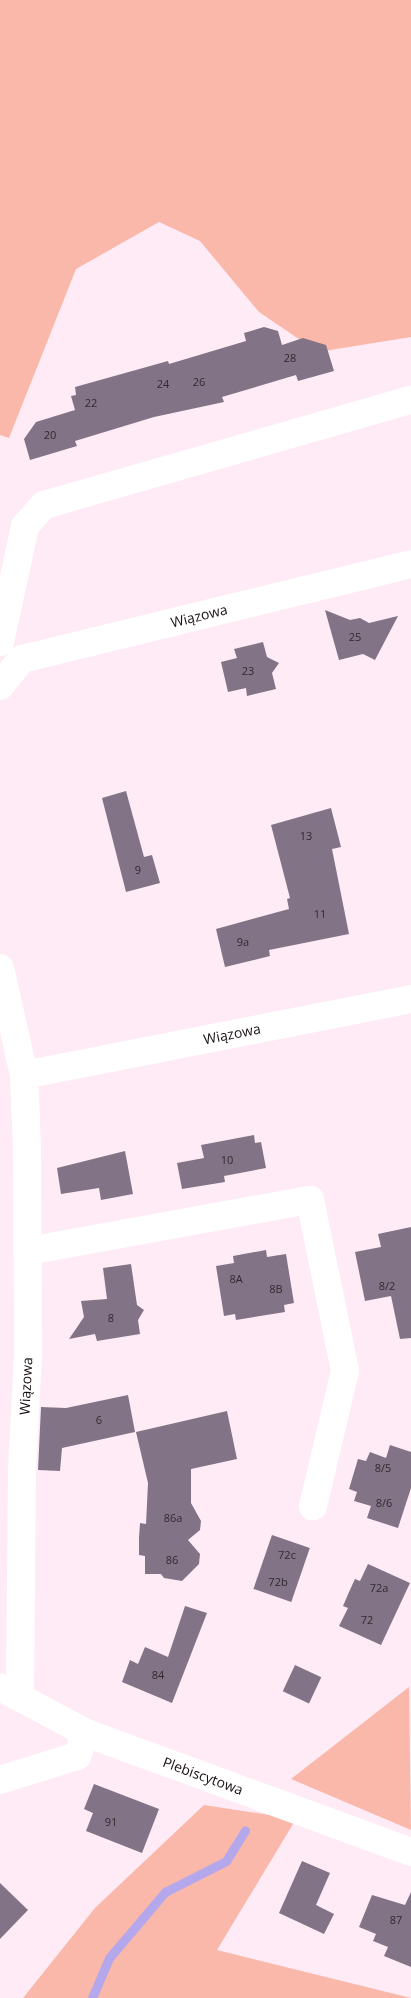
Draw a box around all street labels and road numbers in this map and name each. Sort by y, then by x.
street label: Wiązowa [169,601,229,631]
street label: Wiązowa [202,1020,262,1048]
street label: Wiązowa [16,1357,36,1415]
street label: Plebiscytowa [160,1754,246,1798]

